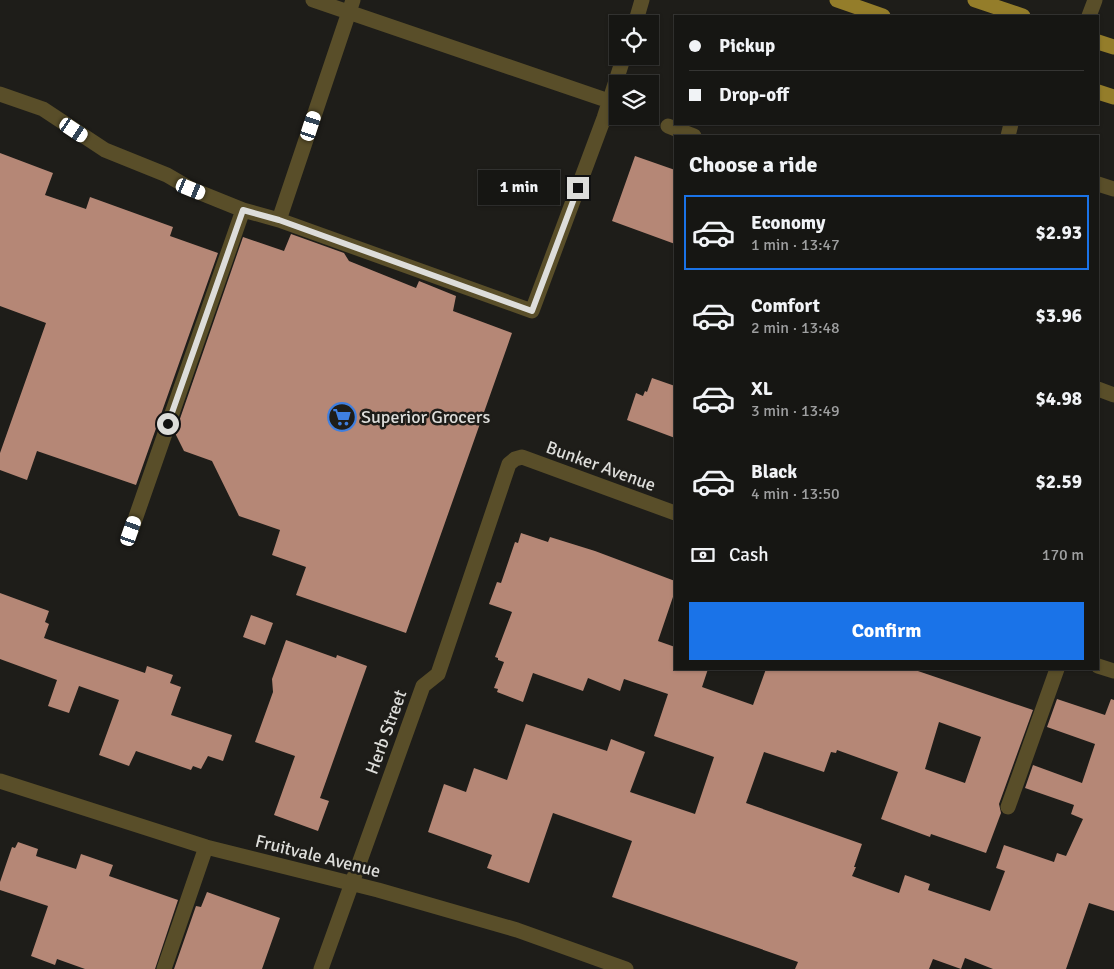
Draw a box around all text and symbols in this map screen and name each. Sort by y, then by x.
map controls [609,15,659,125]
button: locate [609,15,659,65]
text: Pickup [719,34,775,58]
button: layers [609,75,659,125]
text: Drop-off [719,83,789,107]
car [299,109,322,143]
car [57,115,90,145]
text: Choose a ride [689,151,817,178]
callout: 1 min [478,170,560,206]
car [174,176,207,202]
text: 1 min [500,177,538,197]
route end [567,177,589,199]
icon: car [691,210,736,255]
text: Economy [751,211,825,235]
text: $2.93 [1036,221,1082,245]
text: 1 min · 13:47 [751,235,840,255]
icon: car [691,293,736,338]
text: Comfort [751,294,820,318]
text: $3.96 [1036,304,1082,328]
text: 2 min · 13:48 [751,318,840,338]
icon: car [691,376,736,421]
text: XL [751,377,773,401]
text: $4.98 [1036,387,1082,411]
text: 3 min · 13:49 [751,401,840,421]
supermarket icon: Superior Grocers [327,402,357,432]
place label: Superior Grocers [361,406,490,428]
route start [157,413,179,435]
street label: Bunker Avenue [543,436,659,496]
icon: car [691,459,736,504]
text: Black [751,460,797,484]
text: $2.59 [1036,470,1082,494]
text: 4 min · 13:50 [751,484,840,504]
car [119,514,142,548]
icon: cash [689,541,717,569]
text: Cash [729,543,769,567]
text: 170 m [1042,545,1084,565]
button: Confirm [689,602,1084,660]
street label: Herb Street [361,687,411,777]
street label: Fruitvale Avenue [253,830,383,882]

